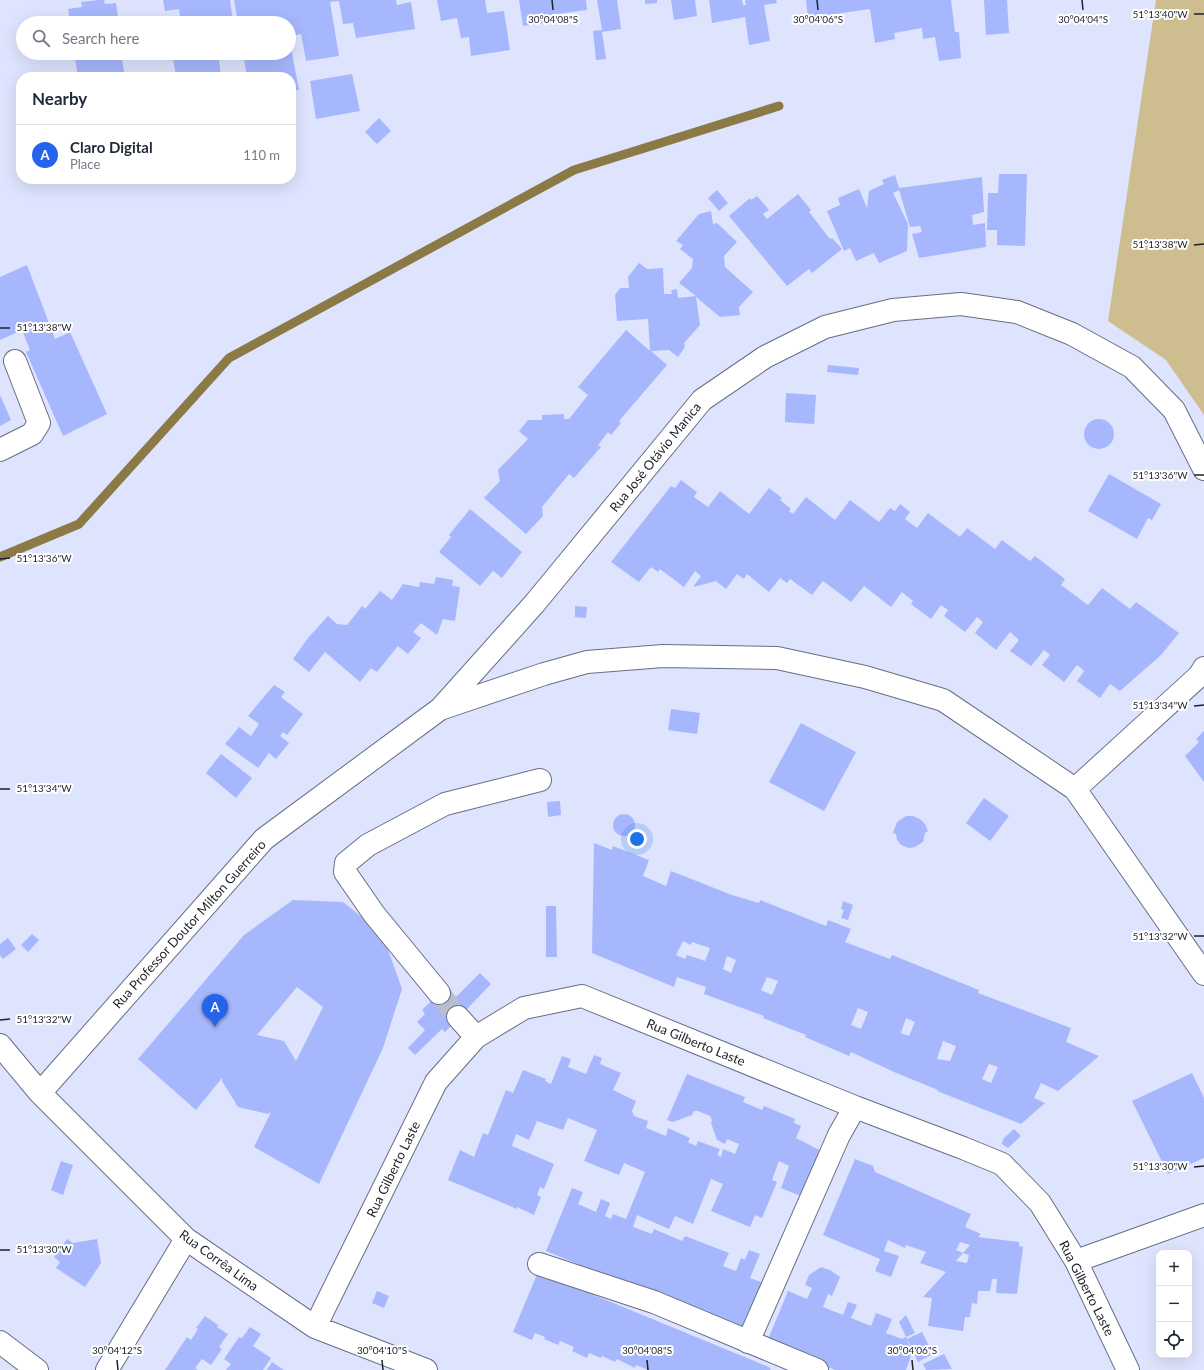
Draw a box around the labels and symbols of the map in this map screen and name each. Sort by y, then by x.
text: 51°13'40"W [1132,8,1188,20]
text: 30°04'08"S [528,13,578,25]
text: 30°04'06"S [793,13,843,25]
text: 30°04'04"S [1058,13,1108,25]
text: 51°13'38"W [1132,238,1188,250]
text: 51°13'38"W [16,321,72,333]
street label: Rua José Otávio Manica [606,399,704,515]
text: 51°13'36"W [1132,469,1188,481]
text: 51°13'36"W [16,552,72,564]
text: 51°13'34"W [1132,699,1188,711]
text: 51°13'34"W [16,782,72,794]
your location [627,829,647,849]
street label: Rua Professor Doutor Milton Guerreiro [109,836,269,1012]
text: 51°13'32"W [1132,930,1188,942]
pin: A [202,994,228,1027]
text: 51°13'32"W [16,1013,72,1025]
street label: Rua Gilberto Laste [644,1015,748,1069]
street label: Rua Gilberto Laste [363,1118,423,1220]
text: 51°13'30"W [1132,1160,1188,1172]
street label: Rua Corrêa Lima [176,1226,262,1294]
street label: Rua Gilberto Laste [1056,1238,1118,1339]
text: 51°13'30"W [16,1243,72,1255]
text: 30°04'12"S [92,1344,142,1356]
text: 30°04'10"S [357,1344,407,1356]
text: 30°04'08"S [622,1344,672,1356]
text: 30°04'06"S [887,1344,937,1356]

